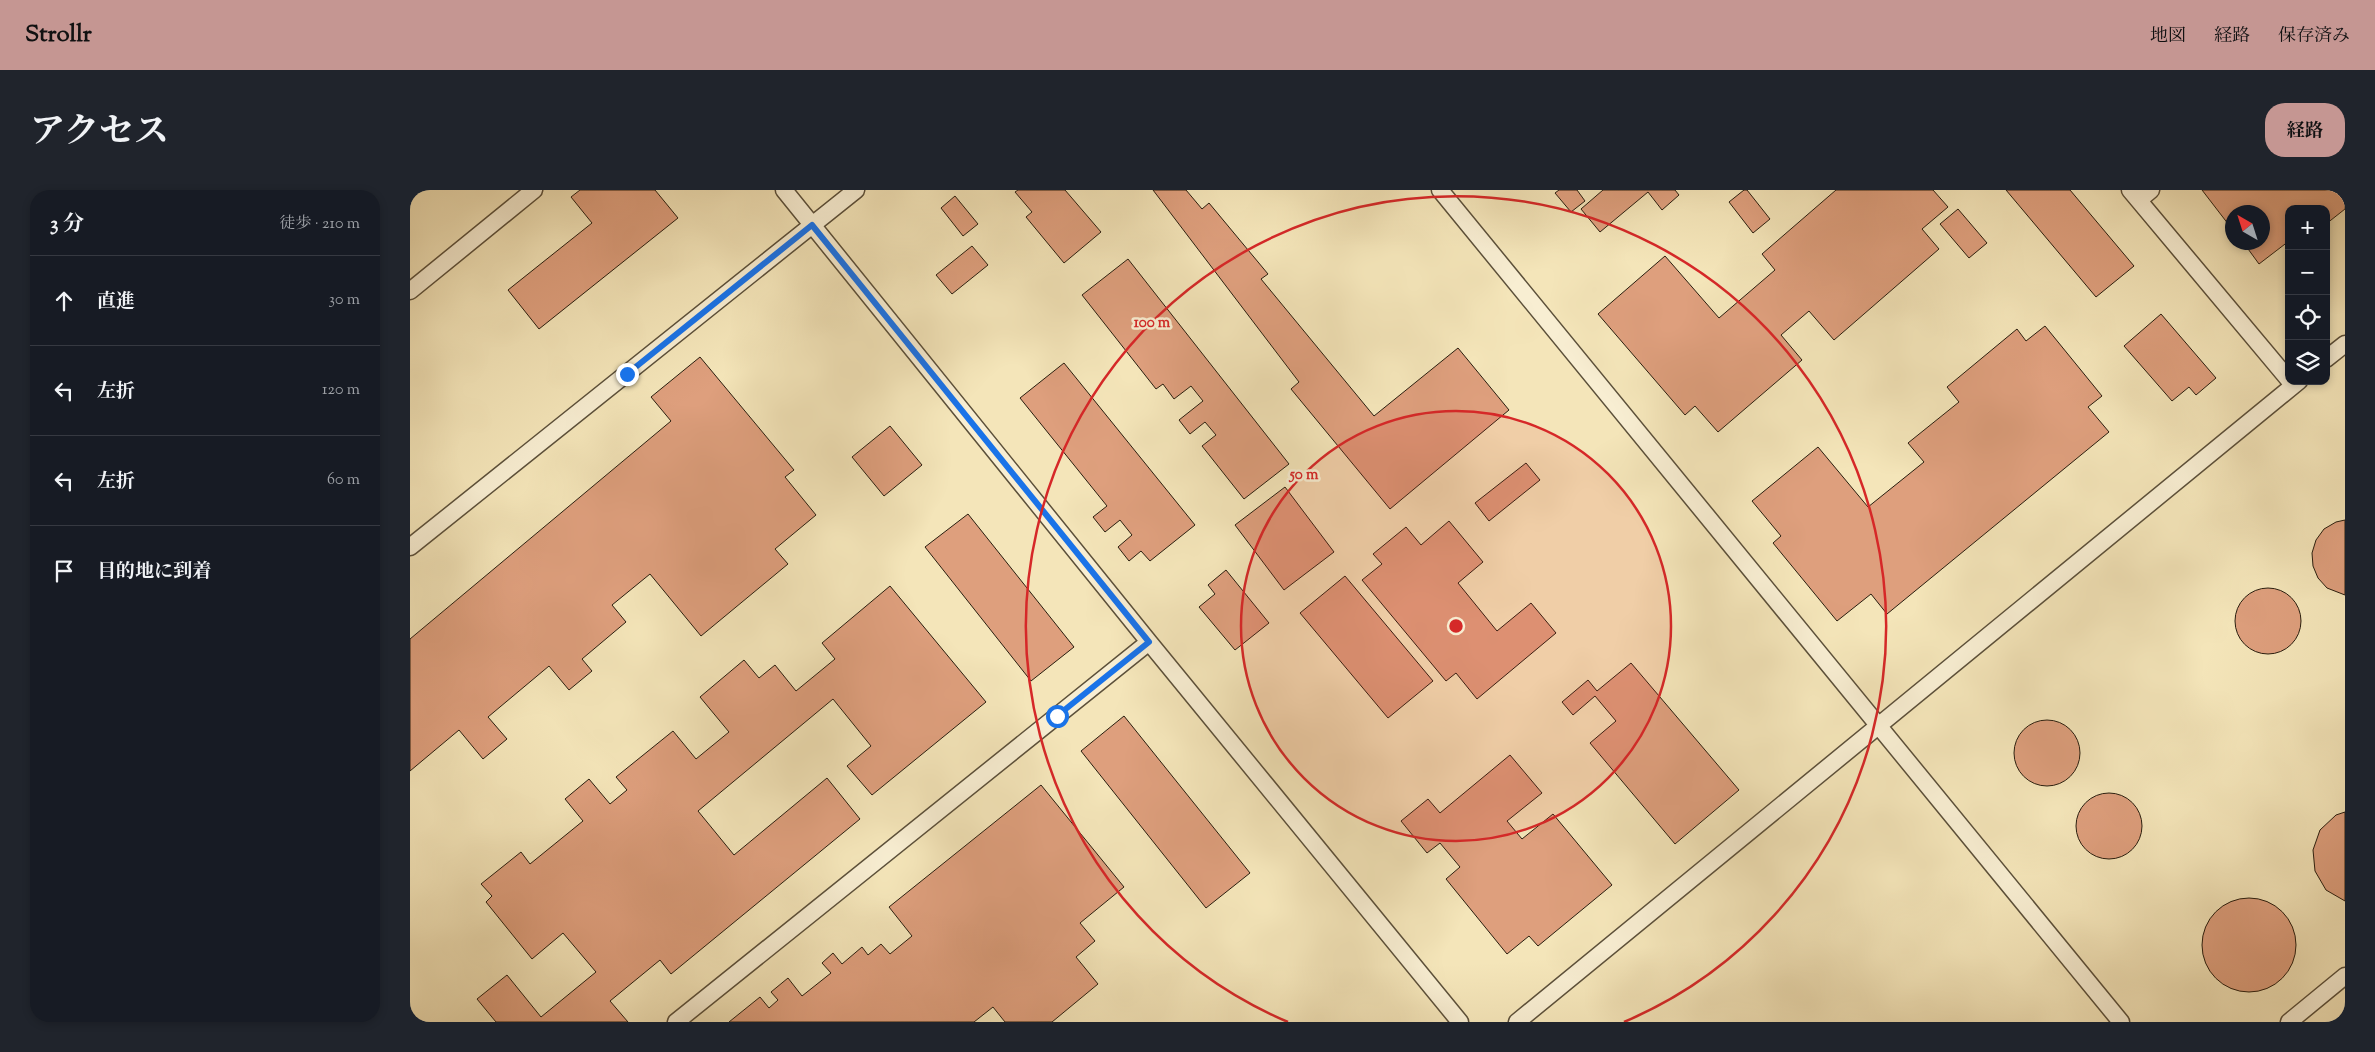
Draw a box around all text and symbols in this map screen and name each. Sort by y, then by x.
text: Strollr [25,18,92,52]
text: 地図 [2150,24,2186,50]
text: 経路 [2214,24,2250,50]
text: 保存済み [2278,24,2350,50]
button: 経路 [2265,103,2345,157]
text: アクセス [30,108,169,159]
north arrow [2225,205,2270,250]
map controls [2285,205,2330,385]
button: + [2285,205,2330,250]
text: 3 分 [50,210,84,240]
text: 徒歩 · 210 m [279,213,360,236]
button: − [2285,250,2330,295]
icon: ahead [50,287,78,315]
text: 直進 [97,289,135,316]
text: 30 m [329,289,360,312]
button: locate [2285,295,2330,340]
text: 100 m [1134,313,1171,334]
button: layers [2285,340,2330,385]
route end [616,363,639,386]
icon: left [50,377,78,405]
text: 左折 [97,379,135,406]
text: 120 m [322,379,360,402]
text: 50 m [1289,465,1319,486]
icon: left [50,467,78,495]
text: 左折 [97,469,135,496]
text: 60 m [327,469,360,492]
icon: arrive [50,557,78,585]
text: 目的地に到着 [97,559,211,586]
centre of rings [1447,617,1465,635]
route start [1046,705,1069,728]

